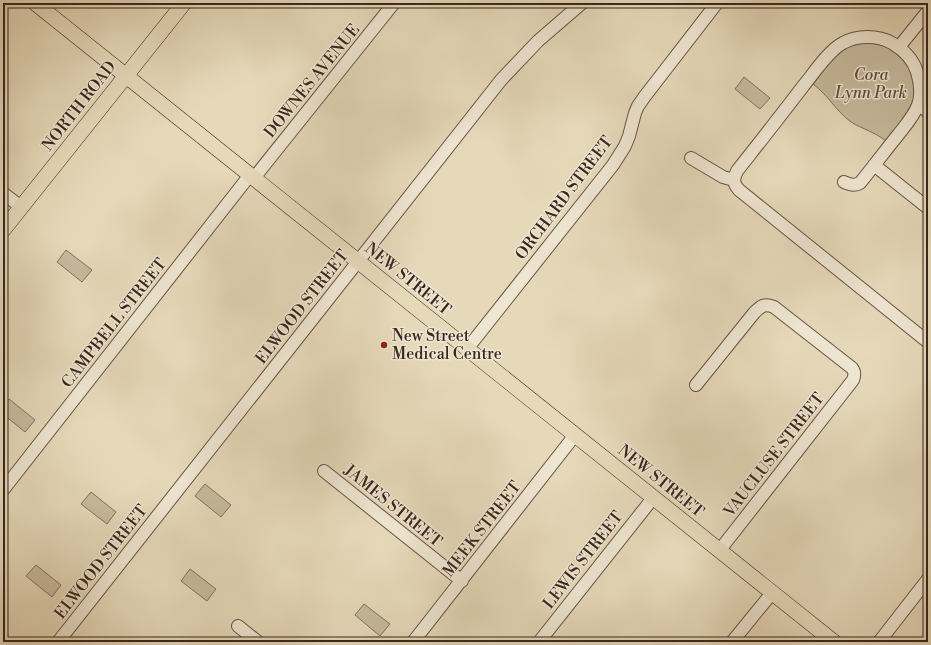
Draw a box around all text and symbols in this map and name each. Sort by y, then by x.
street label: DOWNES AVENUE [260,20,364,142]
street label: NORTH ROAD [38,57,120,155]
park label: Cora Lynn Park [834,65,907,103]
street label: ORCHARD STREET [511,132,617,264]
street label: NEW STREET [361,238,455,320]
street label: ELWOOD STREET [251,246,353,368]
street label: CAMPBELL STREET [57,254,171,392]
place label: New Street Medical Centre [392,326,502,364]
marker: New Street Medical Centre [379,340,389,350]
street label: VAUCLUSE STREET [719,389,829,522]
street label: NEW STREET [614,440,708,522]
street label: JAMES STREET [339,460,446,552]
street label: MEEK STREET [438,477,526,581]
street label: ELWOOD STREET [50,501,152,623]
street label: LEWIS STREET [539,507,627,613]

